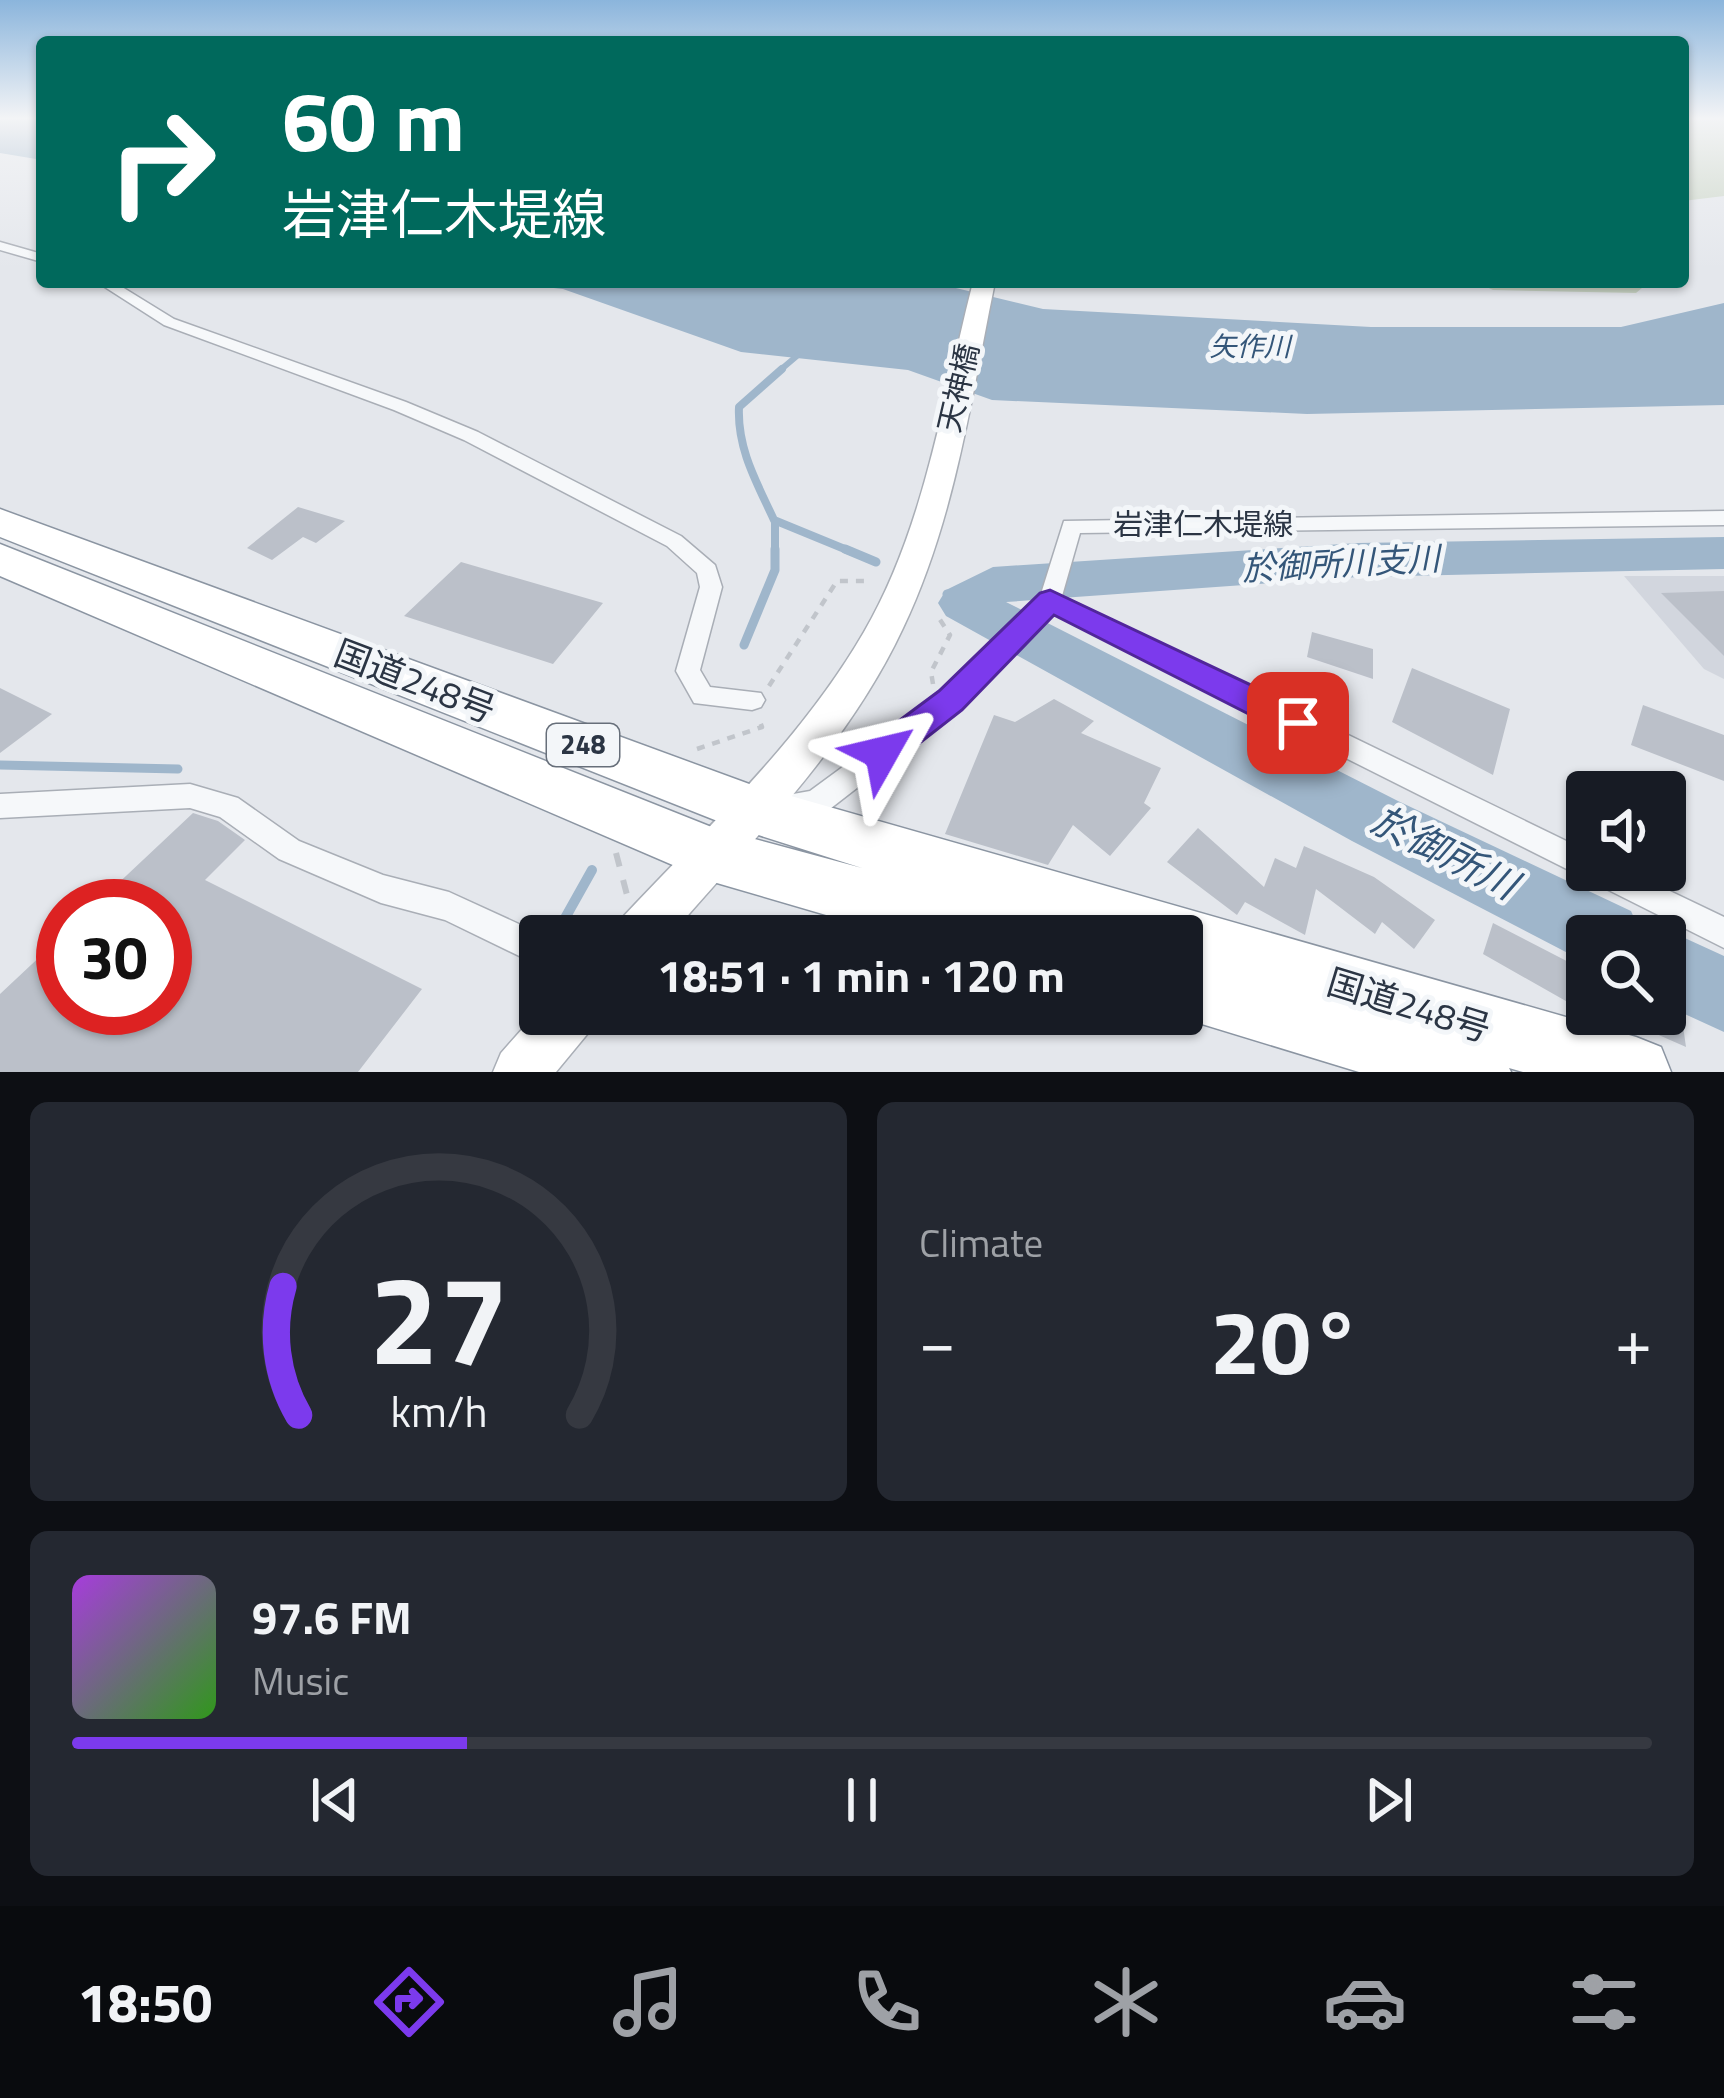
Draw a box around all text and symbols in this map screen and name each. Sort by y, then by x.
text: 60 m [282,56,465,184]
icon: right [84,84,240,240]
text: 岩津仁木堤線 [282,173,606,255]
water label: 矢作川 [1210,325,1293,366]
street label: 天神橋 [925,339,991,437]
street label: 岩津仁木堤線 [1113,501,1293,547]
water label: 於御所川支川 [1241,533,1444,593]
street label: 国道248号 [327,625,504,736]
pin [1247,672,1349,774]
position arrow [819,690,945,816]
icon: arrive [1265,690,1331,756]
road number: 248 [547,724,619,766]
map controls [1566,771,1686,1035]
button: sound [1566,771,1686,891]
water label: 於御所川 [1362,790,1532,915]
speed limit sign: 30 [36,879,192,1035]
button: search [1566,915,1686,1035]
text: 18:51 · 1 min · 120 m [657,941,1065,1009]
street label: 国道248号 [1321,954,1498,1055]
text: Climate [919,1213,1043,1272]
text: 27 [369,1223,508,1412]
text: 20° [1210,1272,1361,1409]
text: − [919,1290,956,1391]
text: + [1615,1290,1652,1391]
text: km/h [390,1377,487,1443]
text: 97.6 FM [252,1583,412,1651]
text: Music [252,1651,349,1710]
icon: previous [302,1767,368,1833]
icon: pause [829,1767,895,1833]
icon: next [1356,1767,1422,1833]
icon: directions [367,1960,451,2044]
icon: music [606,1960,690,2044]
icon: phone [845,1960,929,2044]
icon: climate [1084,1960,1168,2044]
icon: car [1323,1960,1407,2044]
icon: filters [1562,1960,1646,2044]
text: 18:50 [78,1961,212,2043]

